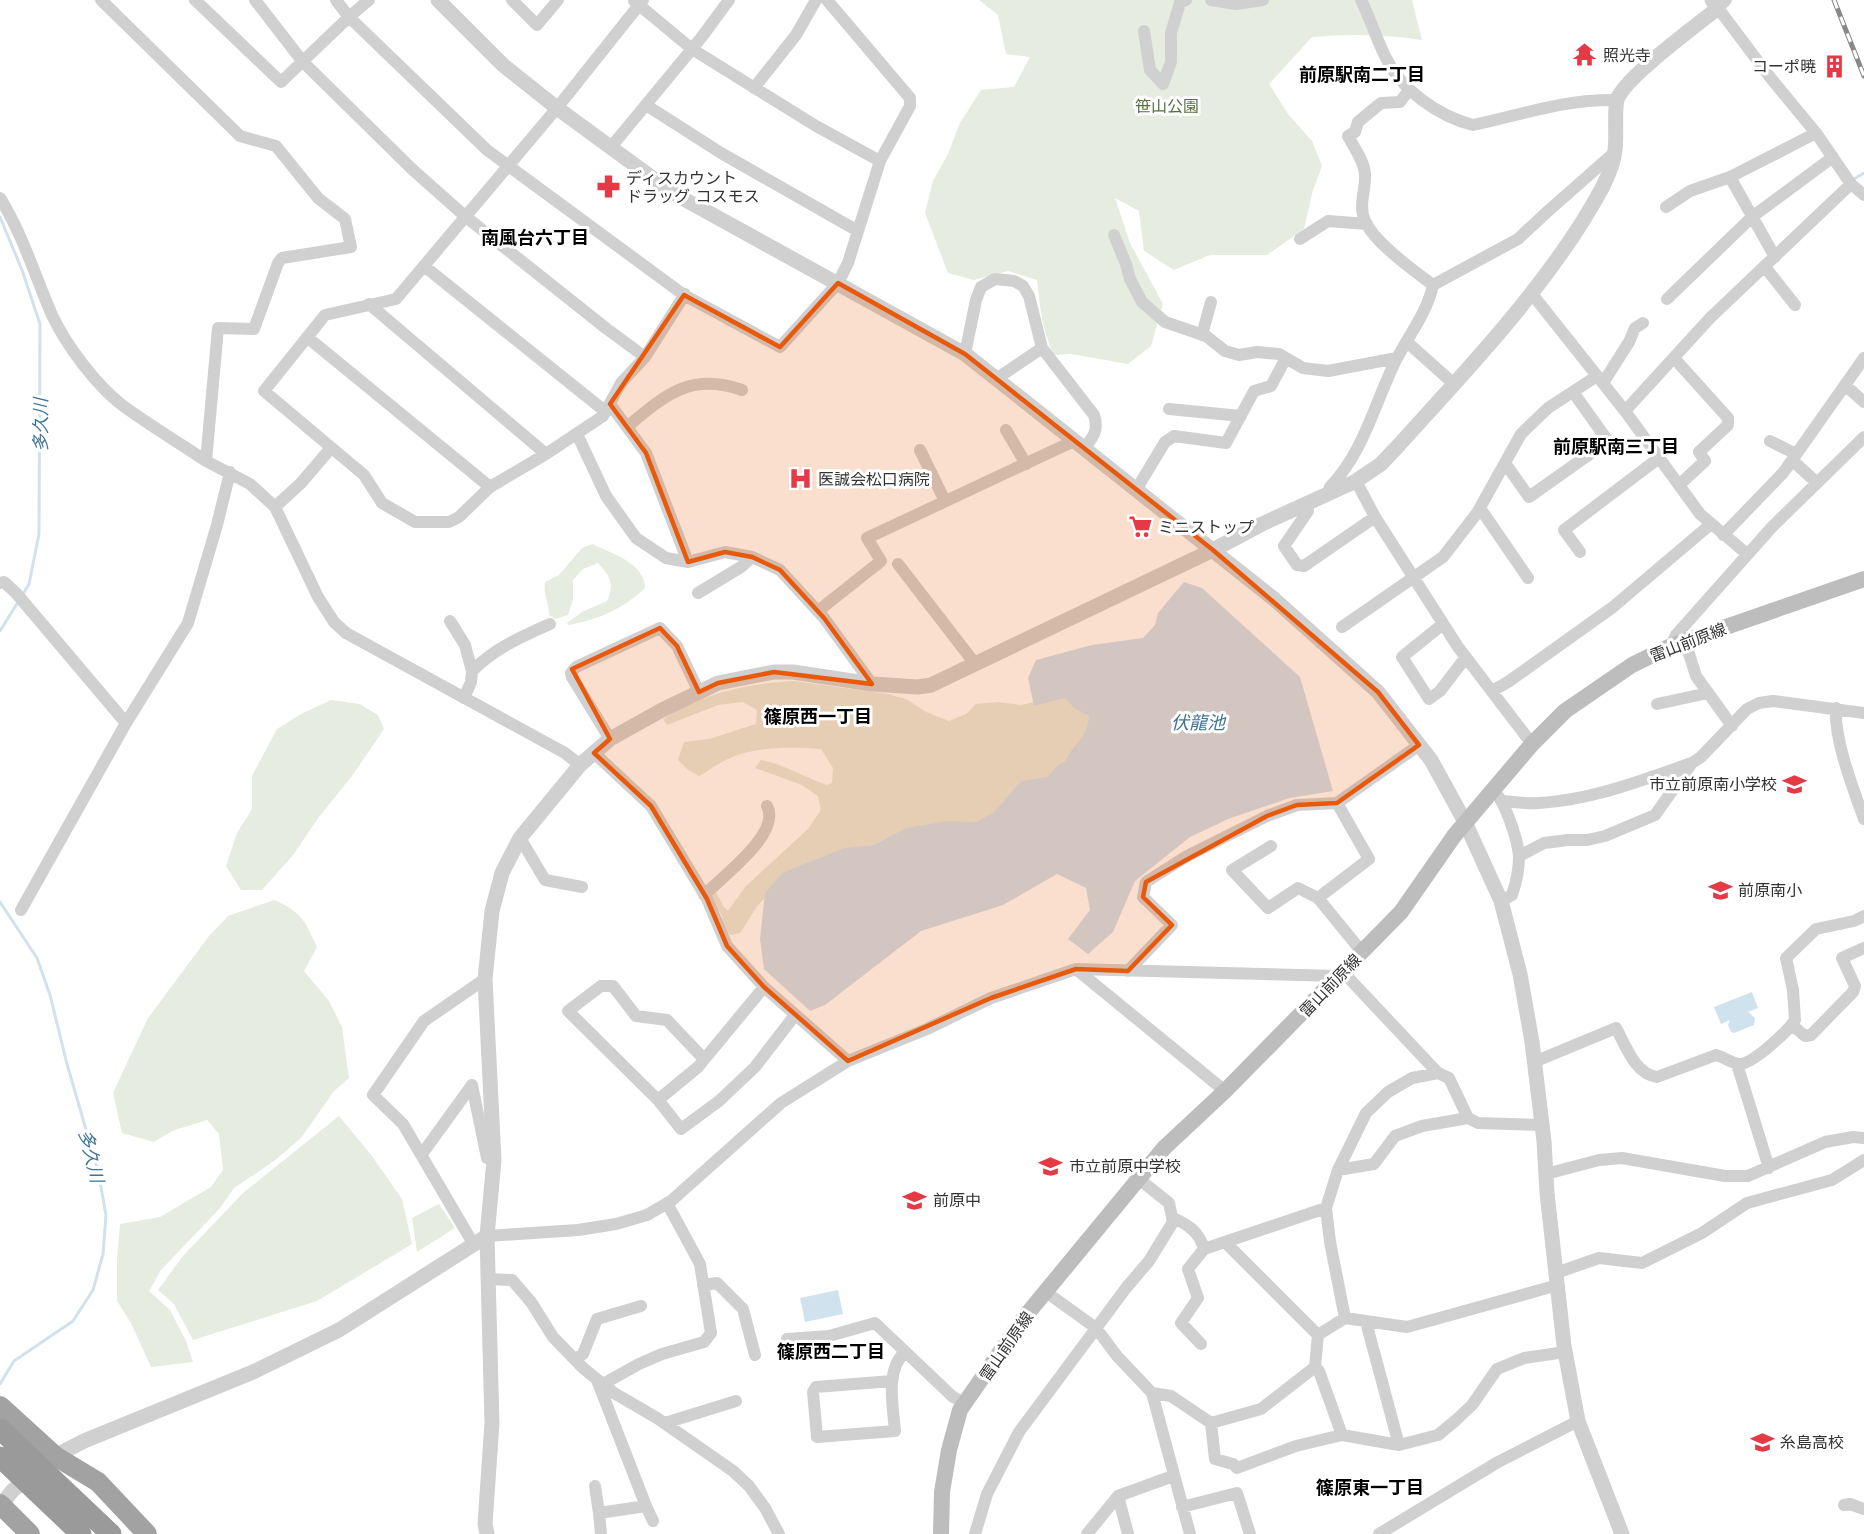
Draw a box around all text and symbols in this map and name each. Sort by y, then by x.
temple icon: 照光寺 [1572,42,1598,68]
place label: 照光寺 [1603,46,1651,65]
building icon: コーポ暁 [1821,53,1847,79]
place label: コーポ暁 [1752,57,1816,76]
district label: 前原駅南二丁目 [1299,64,1425,85]
park label: 笹山公園 [1135,97,1199,116]
place label: ディスカウント ドラッグ コスモス [626,169,759,206]
pharmacy icon: ディスカウント ドラッグ コスモス [595,174,621,200]
district label: 南風台六丁目 [481,227,589,248]
water label: 多久川 [30,396,51,452]
district label: 前原駅南三丁目 [1553,436,1679,457]
hospital icon: 医誠会松口病院 [787,466,813,492]
place label: 医誠会松口病院 [818,470,930,489]
supermarket icon: ミニストップ [1127,514,1153,540]
place label: ミニストップ [1158,518,1254,537]
street label: 雷山前原線 [1647,619,1729,666]
district label: 篠原西一丁目 [764,706,872,727]
water label: 伏龍池 [1171,712,1227,733]
school or university icon: 市立前原南小学校 [1782,771,1808,797]
place label: 市立前原南小学校 [1649,775,1777,794]
school or university icon: 前原南小 [1707,877,1733,903]
place label: 前原南小 [1738,881,1802,900]
street label: 雷山前原線 [1296,950,1365,1021]
water label: 多久川 [75,1127,109,1187]
school or university icon: 市立前原中学校 [1038,1153,1064,1179]
place label: 市立前原中学校 [1069,1157,1181,1176]
school or university icon: 前原中 [902,1187,928,1213]
place label: 前原中 [933,1191,981,1210]
street label: 雷山前原線 [976,1308,1037,1385]
district label: 篠原西二丁目 [777,1341,885,1362]
school or university icon: 糸島高校 [1749,1429,1775,1455]
place label: 糸島高校 [1780,1433,1844,1452]
district label: 篠原東一丁目 [1316,1477,1424,1498]

